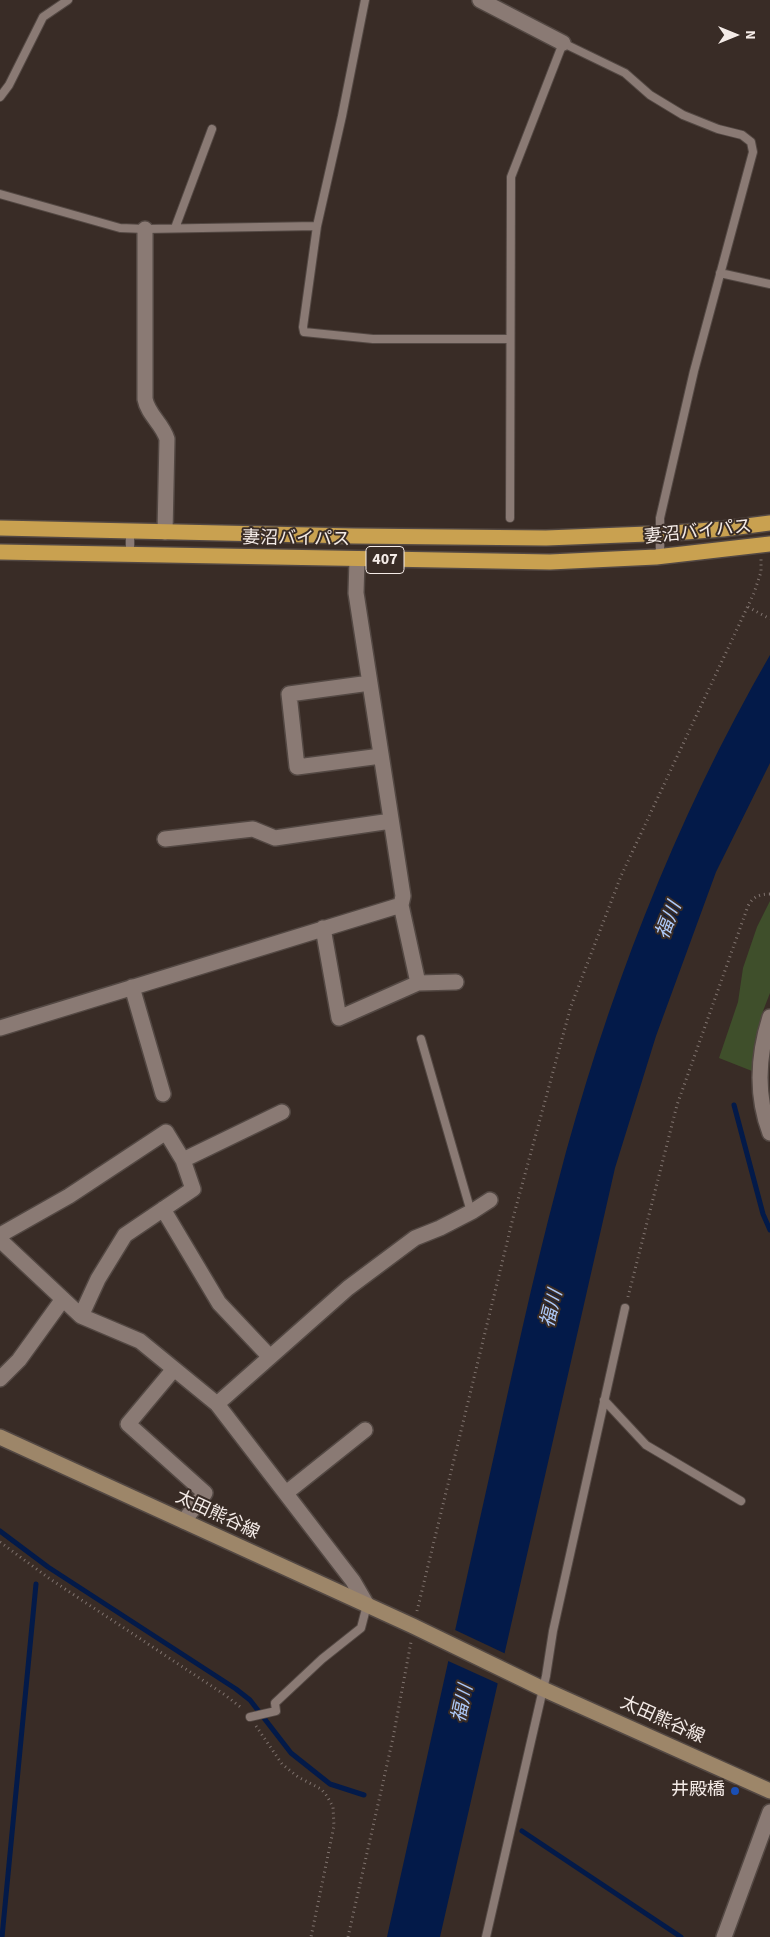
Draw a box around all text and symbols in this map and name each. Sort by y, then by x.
north arrow [710,10,760,60]
text: N [740,30,760,40]
street label: 妻沼バイパス [643,517,753,549]
street label: 妻沼バイパス [242,528,350,552]
road number: 407 [366,546,404,574]
water label: 福川 [653,899,687,943]
water label: 福川 [537,1288,569,1330]
street label: 太田熊谷線 [172,1487,262,1545]
water label: 福川 [449,1683,479,1725]
street label: 太田熊谷線 [616,1693,708,1749]
place label: 井殿橋 [671,1780,725,1802]
marker: 井殿橋 [729,1785,741,1797]

